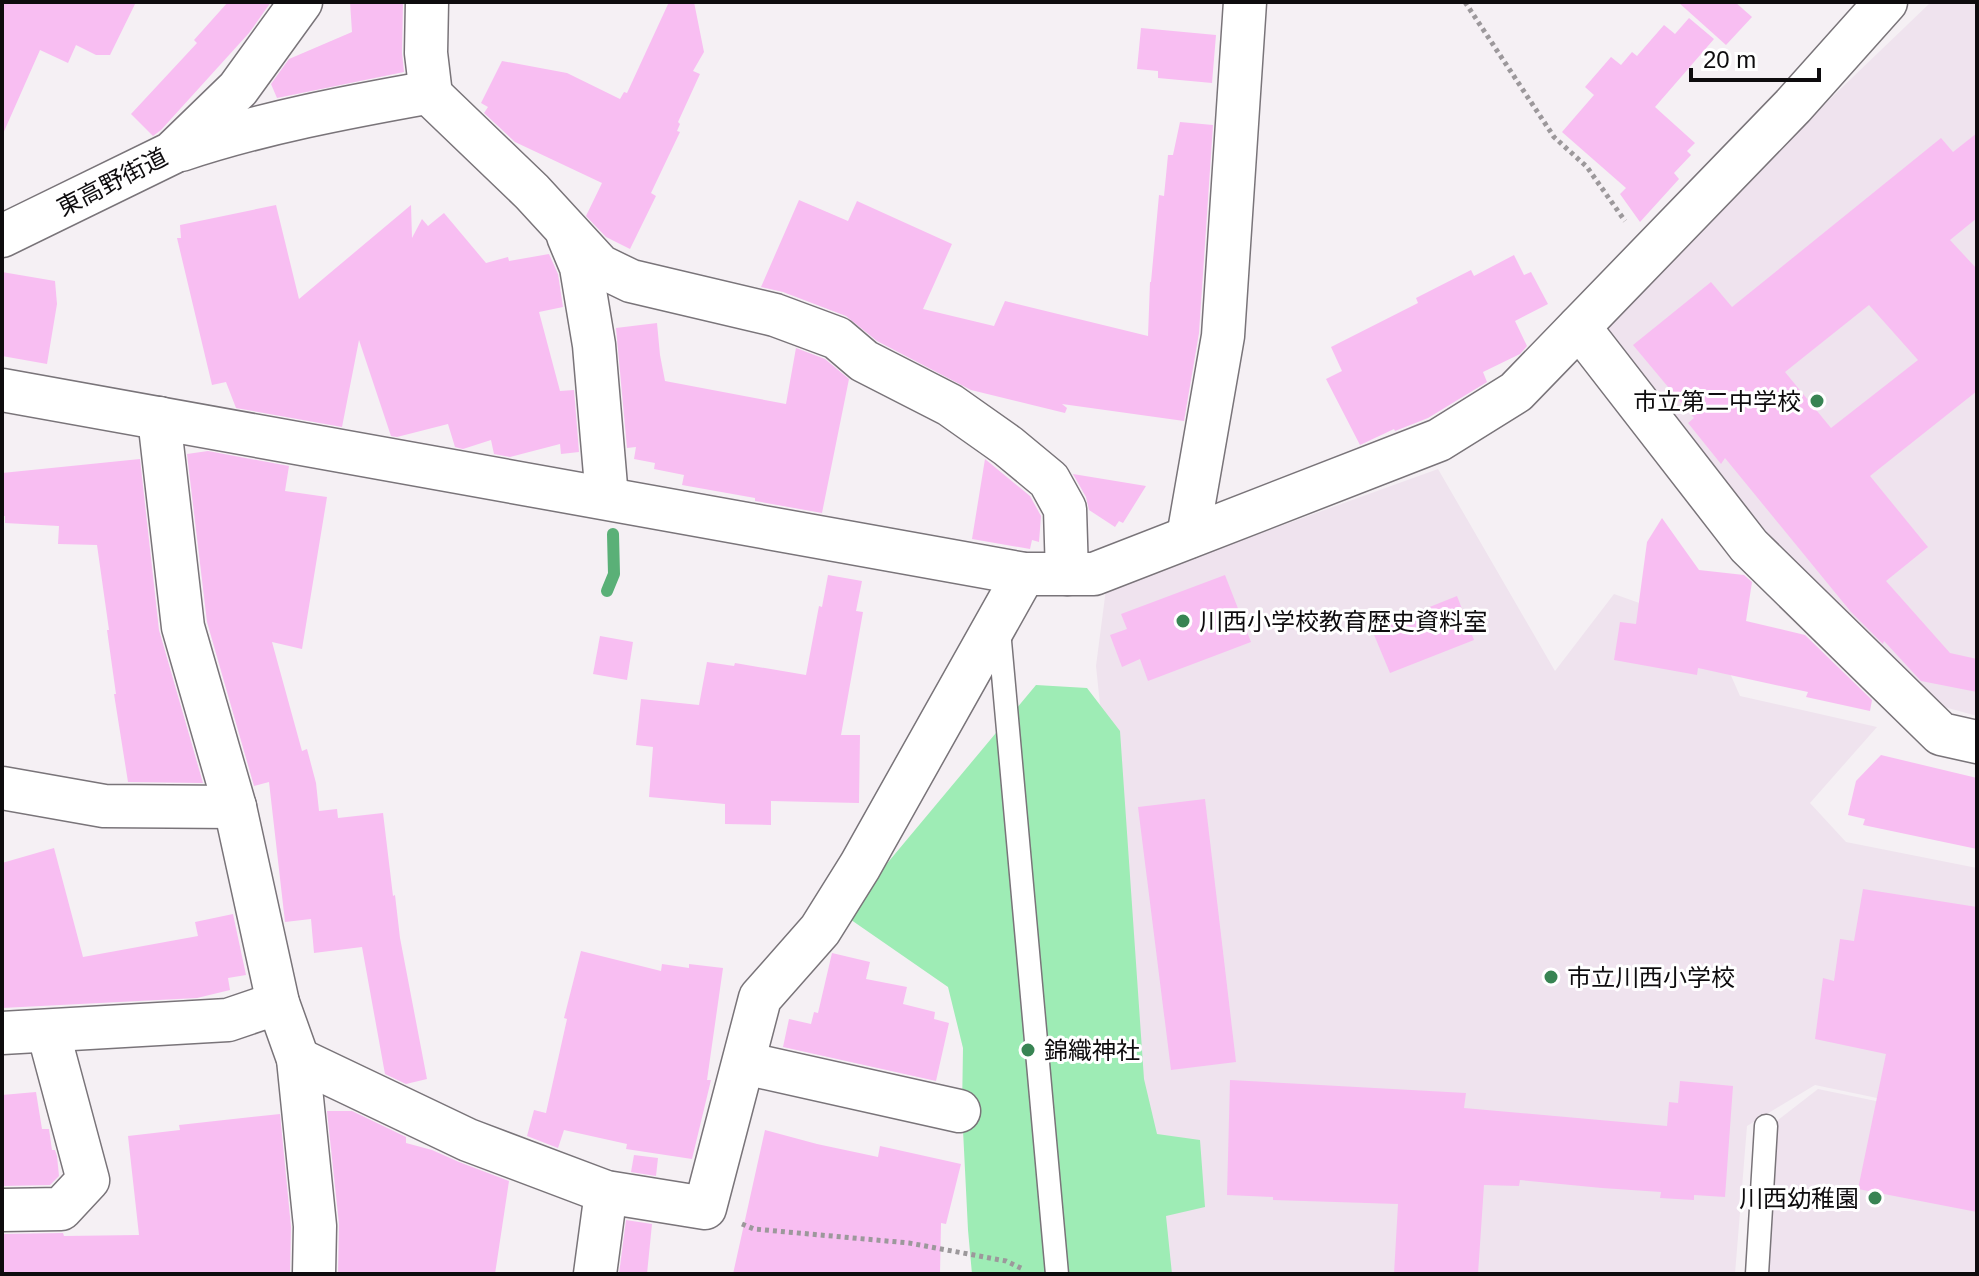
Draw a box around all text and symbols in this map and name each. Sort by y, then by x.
scale bar [1691,32,1819,82]
text: 20 m [1703,46,1756,73]
street label: 東高野街道 [52,143,172,221]
place label: 市立第二中学校 [1633,388,1801,415]
marker: 市立第二中学校 [1808,392,1826,410]
place label: 川西小学校教育歴史資料室 [1199,608,1487,635]
marker: 川西小学校教育歴史資料室 [1174,612,1192,630]
place label: 市立川西小学校 [1567,964,1735,991]
marker: 市立川西小学校 [1542,968,1560,986]
place label: 錦織神社 [1044,1037,1140,1064]
marker: 錦織神社 [1019,1041,1037,1059]
place label: 川西幼稚園 [1739,1185,1859,1212]
marker: 川西幼稚園 [1866,1189,1884,1207]

